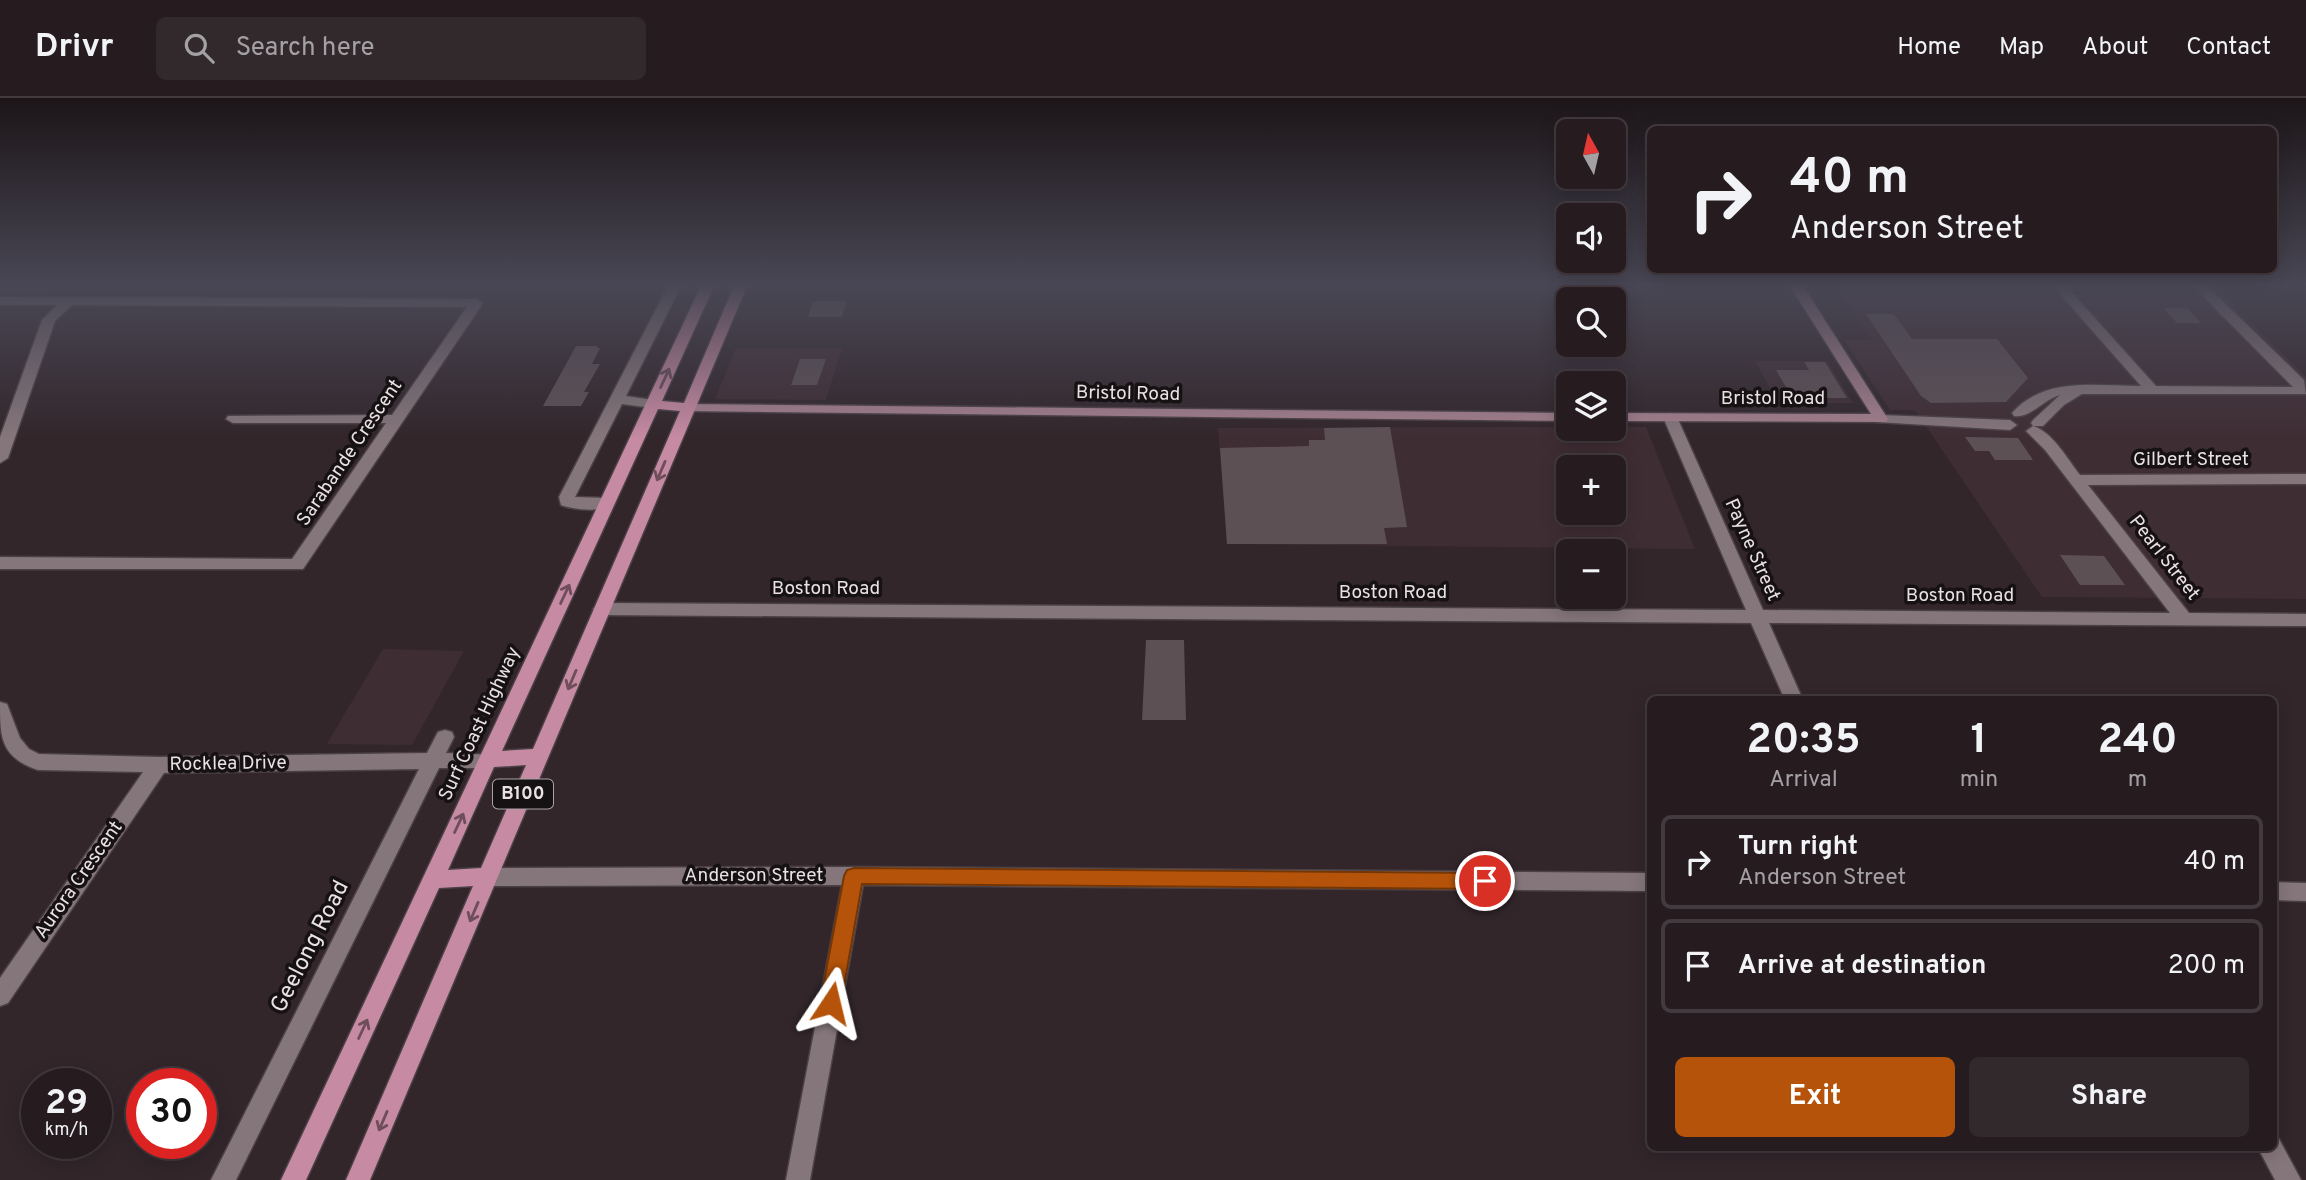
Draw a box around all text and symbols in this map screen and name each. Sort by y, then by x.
search box [156,17,646,80]
text: Drivr [35,27,114,69]
icon: search [180,29,218,67]
text: Search here [236,32,375,65]
text: Home [1897,33,1961,63]
text: Map [1999,33,2044,63]
text: About [2082,33,2148,63]
text: Contact [2186,33,2271,63]
north arrow [1556,119,1626,189]
map controls [1556,119,1626,609]
text: 40 m [1790,149,1909,211]
icon: right [1675,154,1766,245]
button: sound [1556,203,1626,273]
text: Anderson Street [1790,210,2024,250]
button: search [1556,287,1626,357]
one-way arrow [659,368,672,389]
button: layers [1556,371,1626,441]
street label: Sarabande Crescent [292,375,408,531]
street label: Bristol Road [1076,381,1180,407]
street label: Bristol Road [1721,387,1825,411]
street label: Gilbert Street [2133,448,2249,472]
button: + [1556,455,1626,525]
one-way arrow [654,460,667,481]
street label: Payne Street [1719,495,1785,605]
street label: Pearl Street [2123,511,2205,605]
button: − [1556,539,1626,609]
street label: Boston Road [772,577,880,601]
street label: Boston Road [1339,581,1447,605]
one-way arrow [559,584,572,605]
street label: Boston Road [1906,584,2014,608]
street label: Surf Coast Highway [434,643,526,805]
one-way arrow [564,669,577,690]
text: 20:35 [1746,715,1861,768]
text: 1 [1971,715,1987,768]
text: 240 [2097,715,2178,768]
street label: Rocklea Drive [169,751,287,777]
text: Arrival [1769,766,1838,795]
text: min [1960,766,1998,795]
text: m [2128,766,2147,795]
road number: B100 [493,780,553,808]
one-way arrow [453,813,466,834]
street label: Aurora Crescent [30,817,128,943]
text: Turn right [1738,831,1858,864]
icon: right [1679,843,1717,881]
text: 40 m [2184,846,2245,879]
pin [1455,851,1515,911]
icon: arrive [1466,862,1504,900]
street label: Anderson Street [685,864,823,888]
text: Anderson Street [1738,864,1906,893]
street label: Geelong Road [265,876,357,1018]
one-way arrow [466,901,479,922]
icon: arrive [1679,947,1717,985]
text: Arrive at destination [1738,950,1986,983]
text: 200 m [2168,950,2245,983]
position arrow [794,966,868,1040]
one-way arrow [357,1019,370,1040]
button: Exit [1675,1057,1955,1137]
button: Share [1969,1057,2249,1137]
speed limit sign: 30 [126,1068,217,1159]
text: 29 [45,1082,88,1126]
one-way arrow [376,1110,389,1131]
text: km/h [45,1119,88,1142]

